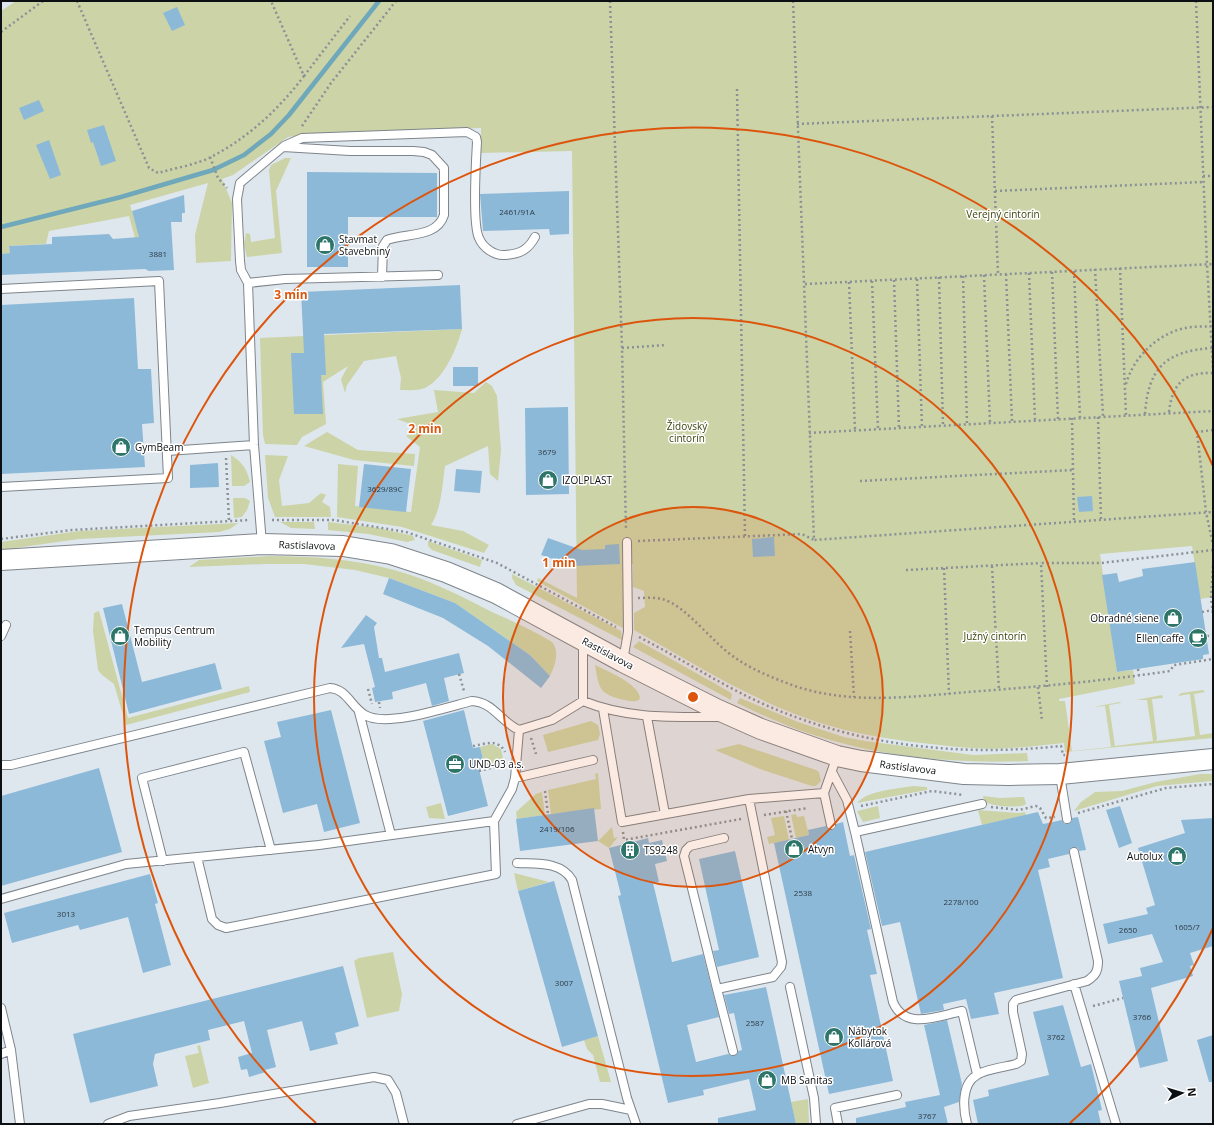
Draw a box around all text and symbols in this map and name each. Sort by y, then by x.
house number: 2461/91A [499,206,536,217]
park label: Verejný cintorín [966,207,1040,221]
place label: Stavmat Stavebniny [339,232,391,258]
shop icon: Stavmat Stavebniny [314,234,336,256]
house number: 3881 [149,248,167,259]
text: 3 min [274,286,308,303]
park label: Židovský cintorín [667,419,708,445]
text: 2 min [408,420,442,437]
shop icon: GymBeam [110,436,132,458]
place label: GymBeam [135,440,183,454]
house number: 3679 [538,446,557,457]
shop icon: IZOLPLAST [537,469,559,491]
place label: IZOLPLAST [562,473,613,487]
house number: 3629/89C [367,483,403,494]
street label: Rastislavova [278,537,336,553]
text: 1 min [542,554,576,571]
shop icon: Obradné siene [1162,607,1184,629]
place label: Obradné siene [1090,611,1159,625]
place label: Tempus Centrum Mobility [134,623,215,649]
shop icon: Tempus Centrum Mobility [109,625,131,647]
cafe icon: Ellen caffe [1187,627,1209,649]
park label: Južný cintorín [962,629,1027,643]
place label: Ellen caffe [1136,631,1184,645]
street label: Rastislavova [580,633,636,673]
centre of rings [686,690,700,704]
office icon: UND-03 a.s. [444,753,466,775]
place label: UND-03 a.s. [469,757,524,771]
street label: Rastislavova [879,757,937,777]
house number: 2419/106 [540,823,575,834]
shop icon: Atvyn [783,838,805,860]
building icon: TS9248 [619,839,641,861]
place label: Atvyn [808,842,834,856]
place label: TS9248 [644,843,678,857]
shop icon: Autolux [1166,845,1188,867]
place label: Autolux [1127,849,1164,863]
house number: 2538 [794,887,813,898]
house number: 2278/100 [944,896,979,907]
house number: 3013 [57,908,76,919]
house number: 1605/7 [1174,921,1200,932]
house number: 2650 [1119,924,1138,935]
house number: 3007 [555,977,574,988]
house number: 3766 [1133,1011,1152,1022]
house number: 2587 [746,1017,765,1028]
place label: Nábytok Kollárová [848,1024,891,1050]
shop icon: Nábytok Kollárová [823,1026,845,1048]
house number: 3762 [1047,1031,1066,1042]
shop icon: MB Sanitas [756,1069,778,1091]
place label: MB Sanitas [781,1073,833,1087]
north arrow [1162,1073,1202,1113]
text: N [1185,1087,1200,1097]
house number: 3767 [918,1110,937,1121]

